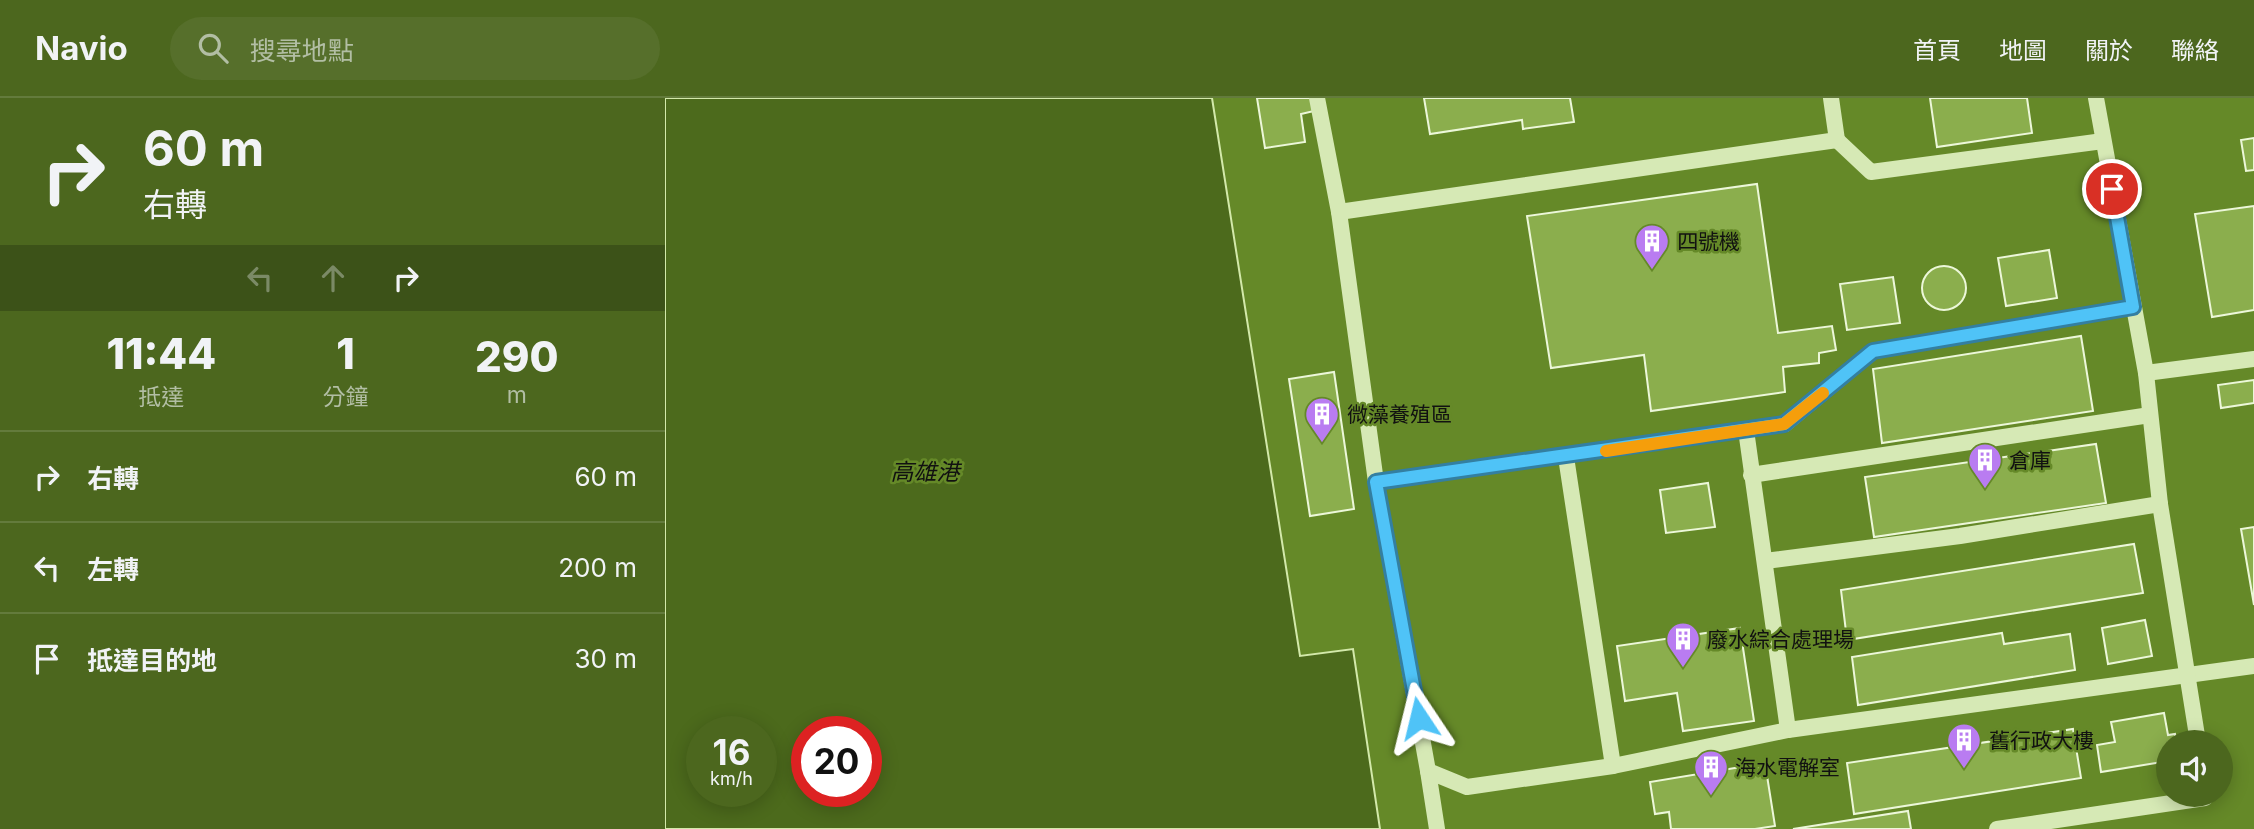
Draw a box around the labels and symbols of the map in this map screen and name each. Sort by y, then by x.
pin [2082,159,2142,219]
building icon: 四號機 [1633,222,1671,271]
place label: 四號機 [1677,229,1740,254]
building icon: 微藻養殖區 [1303,395,1341,444]
place label: 微藻養殖區 [1347,402,1452,427]
building icon: 倉庫 [1966,441,2004,490]
place label: 倉庫 [2009,448,2051,473]
water label: 高雄港 [891,458,963,486]
building icon: 廢水綜合處理場 [1664,620,1702,669]
place label: 廢水綜合處理場 [1707,627,1854,652]
position arrow [1382,681,1456,755]
speed limit sign: 20 [791,716,882,807]
building icon: 舊行政大樓 [1945,721,1983,770]
place label: 舊行政大樓 [1989,728,2094,753]
building icon: 海水電解室 [1692,748,1730,797]
place label: 海水電解室 [1735,755,1840,780]

